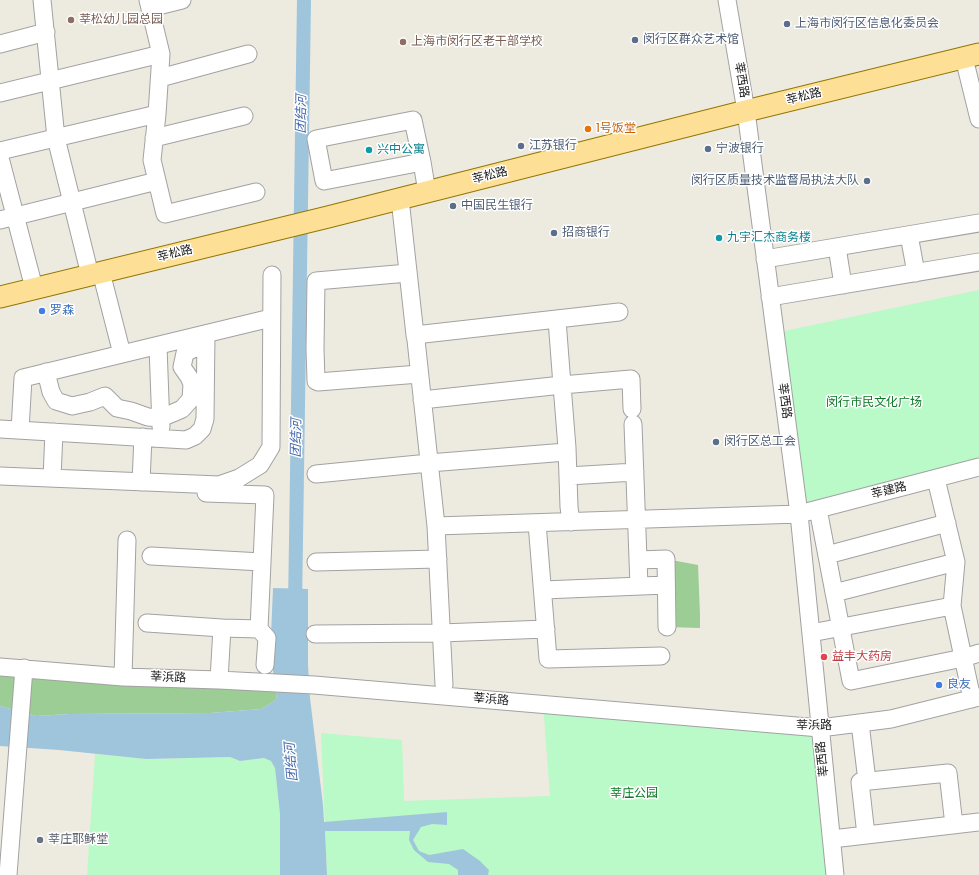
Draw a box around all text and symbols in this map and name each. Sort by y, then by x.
place label: 莘松幼儿园总园 [79,13,163,27]
marker: 莘松幼儿园总园 [66,15,76,25]
place label: 上海市闵行区信息化委员会 [795,17,939,31]
marker: 上海市闵行区信息化委员会 [782,19,792,29]
place label: 闵行区群众艺术馆 [643,33,739,47]
place label: 上海市闵行区老干部学校 [411,35,543,49]
marker: 闵行区群众艺术馆 [630,35,640,45]
marker: 上海市闵行区老干部学校 [398,37,408,47]
street label: 莘西路 [731,61,751,99]
street label: 莘松路 [785,86,823,108]
water label: 团结河 [294,94,310,134]
place label: 1号饭堂 [596,122,636,136]
marker: 1号饭堂 [583,124,593,134]
place label: 江苏银行 [529,139,577,153]
marker: 江苏银行 [516,141,526,151]
place label: 宁波银行 [716,142,764,156]
place label: 兴中公寓 [377,143,425,157]
marker: 宁波银行 [703,144,713,154]
marker: 兴中公寓 [364,145,374,155]
street label: 莘松路 [471,165,509,187]
place label: 闵行区质量技术监督局执法大队 [691,174,859,188]
marker: 闵行区质量技术监督局执法大队 [862,176,872,186]
place label: 中国民生银行 [461,199,533,213]
marker: 中国民生银行 [448,201,458,211]
place label: 招商银行 [562,226,610,240]
marker: 招商银行 [549,228,559,238]
place label: 九宇汇杰商务楼 [727,231,811,245]
marker: 九宇汇杰商务楼 [714,233,724,243]
street label: 莘松路 [156,243,194,265]
place label: 罗森 [50,304,74,318]
marker: 罗森 [37,306,47,316]
street label: 莘西路 [774,382,794,420]
park label: 闵行市民文化广场 [826,396,922,410]
water label: 团结河 [289,418,305,458]
place label: 闵行区总工会 [724,435,796,449]
marker: 闵行区总工会 [711,437,721,447]
street label: 莘建路 [870,480,908,502]
place label: 益丰大药房 [832,650,892,664]
marker: 益丰大药房 [819,652,829,662]
street label: 莘浜路 [150,670,186,686]
place label: 良友 [947,678,971,692]
marker: 良友 [934,680,944,690]
street label: 莘浜路 [472,691,510,709]
street label: 莘浜路 [796,719,832,733]
street label: 莘西路 [814,740,832,778]
water label: 团结河 [283,742,301,782]
park label: 莘庄公园 [610,787,658,801]
place label: 莘庄耶稣堂 [48,833,108,847]
marker: 莘庄耶稣堂 [35,835,45,845]

